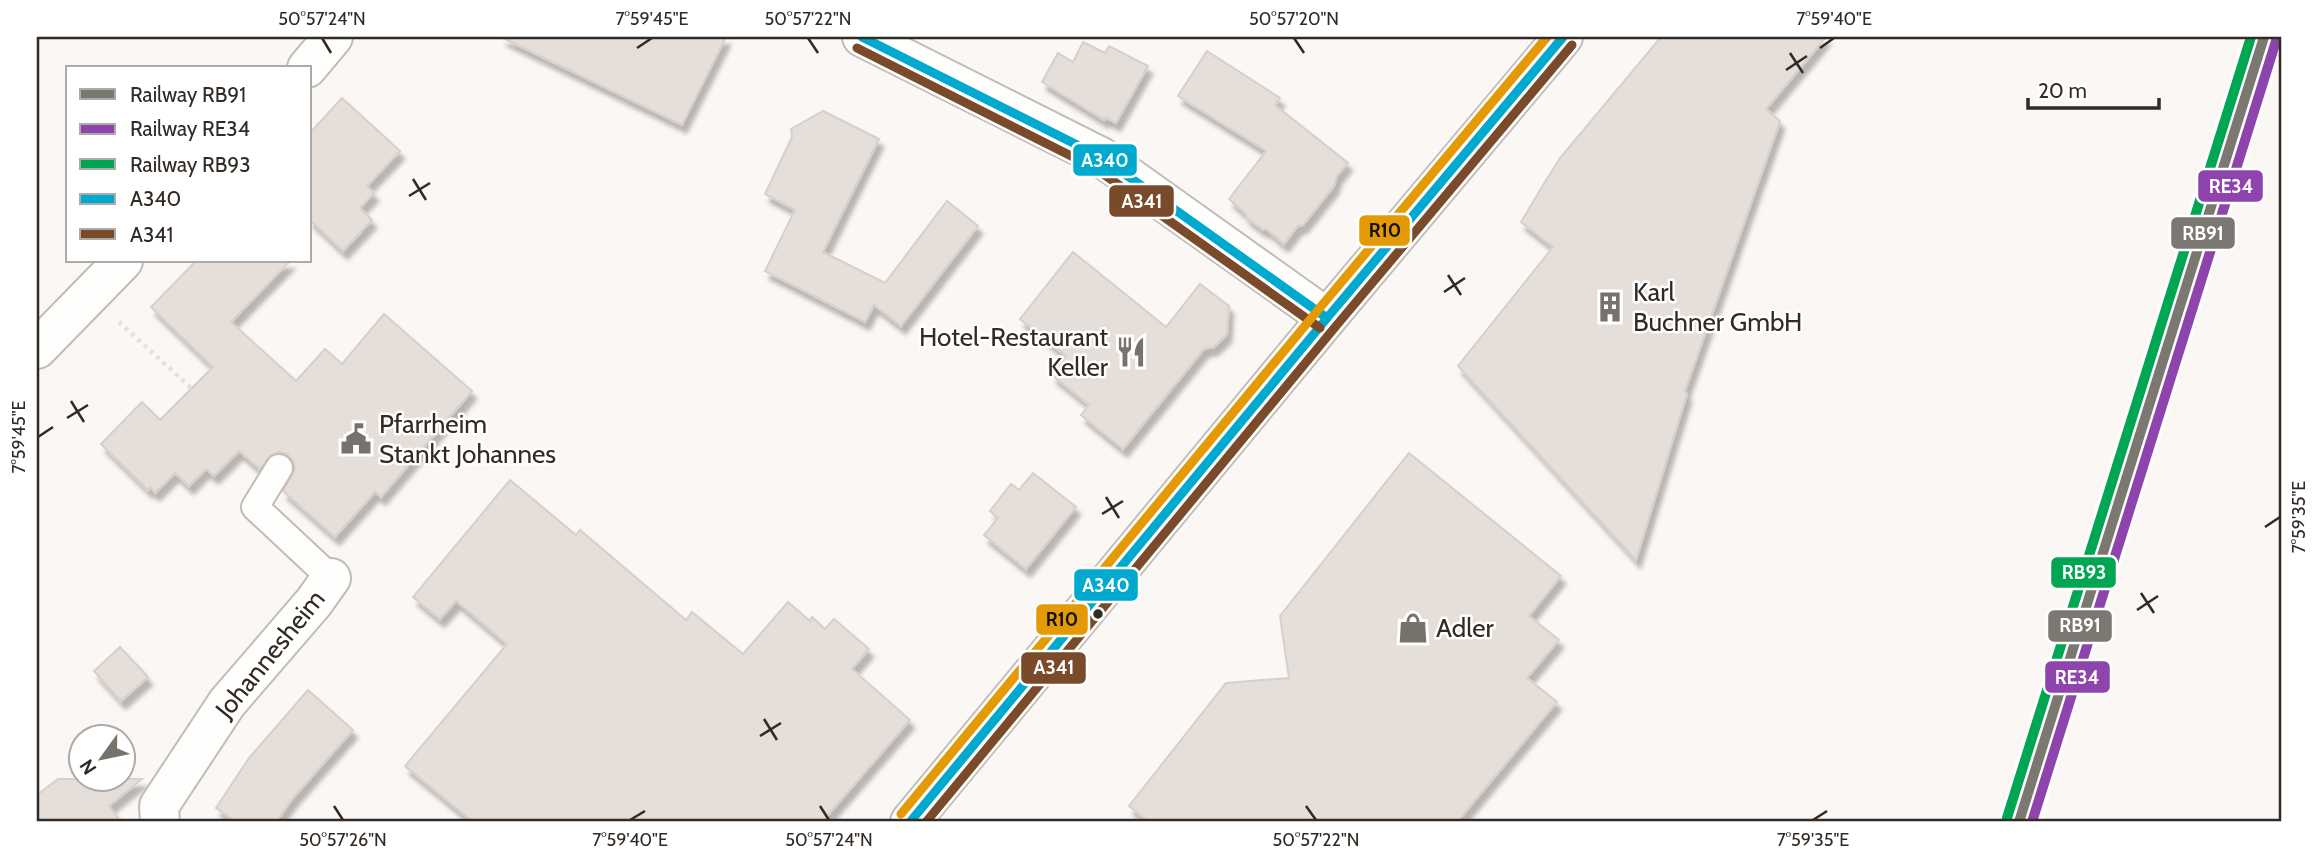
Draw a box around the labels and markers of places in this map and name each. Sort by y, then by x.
place label: Karl Buchner GmbH [1633,276,1802,338]
building icon: Karl Buchner GmbH [1593,290,1627,324]
place label: Hotel-Restaurant Keller [919,321,1109,383]
restaurant icon: Hotel-Restaurant Keller [1114,335,1148,369]
place label: Pfarrheim Stankt Johannes [379,408,556,470]
public building icon: Pfarrheim Stankt Johannes [339,422,373,456]
unlabelled marker [1091,607,1105,621]
shop icon: Adler [1396,611,1430,645]
place label: Adler [1436,612,1494,644]

